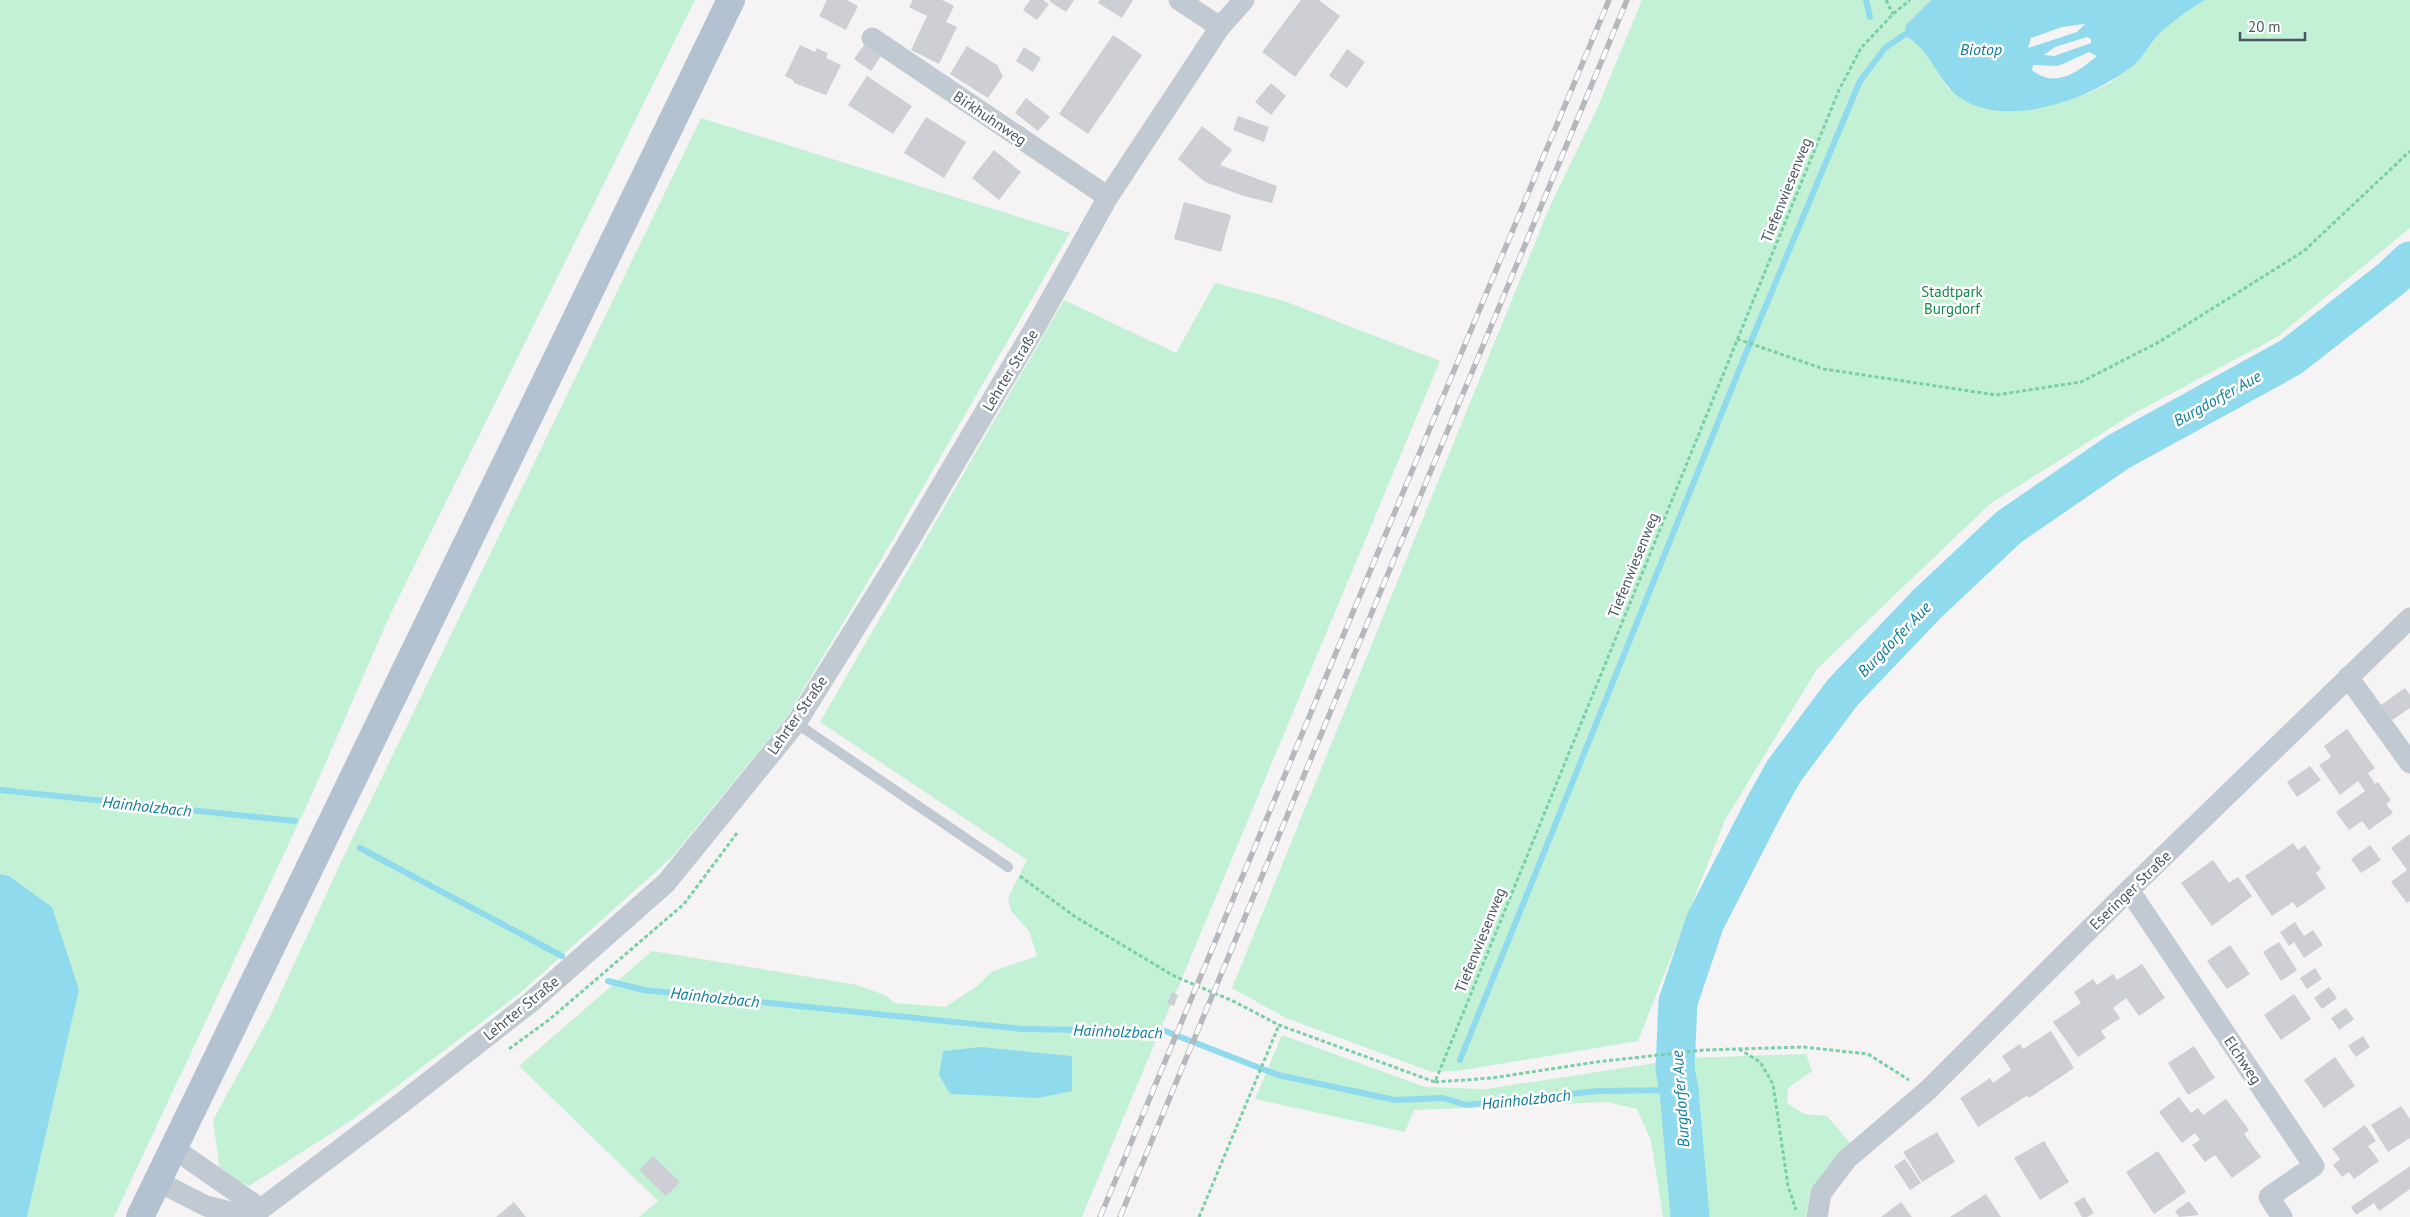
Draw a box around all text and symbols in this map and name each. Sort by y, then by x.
scale bar [2240,10,2305,42]
text: 20 m [2248,17,2281,36]
water label: Biotop [1960,39,2002,59]
street label: Birkhuhnweg [950,87,1030,149]
street label: Tiefenwiesenweg [1756,135,1816,245]
park label: Stadtpark Burgdorf [1921,282,1984,318]
street label: Lehrter Straße [978,326,1042,414]
water label: Burgdorfer Aue [2170,365,2265,430]
street label: Tiefenwiesenweg [1603,510,1663,620]
water label: Burgdorfer Aue [1853,597,1935,681]
street label: Lehrter Straße [763,672,831,758]
water label: Hainholzbach [101,791,193,821]
street label: Eseringer Straße [2085,846,2175,934]
street label: Tiefenwiesenweg [1450,885,1510,995]
street label: Lehrter Straße [479,972,563,1044]
water label: Hainholzbach [669,982,761,1012]
water label: Hainholzbach [1073,1019,1163,1043]
street label: Elchweg [2220,1032,2266,1088]
water label: Burgdorfer Aue [1667,1049,1693,1148]
water label: Hainholzbach [1480,1084,1572,1114]

